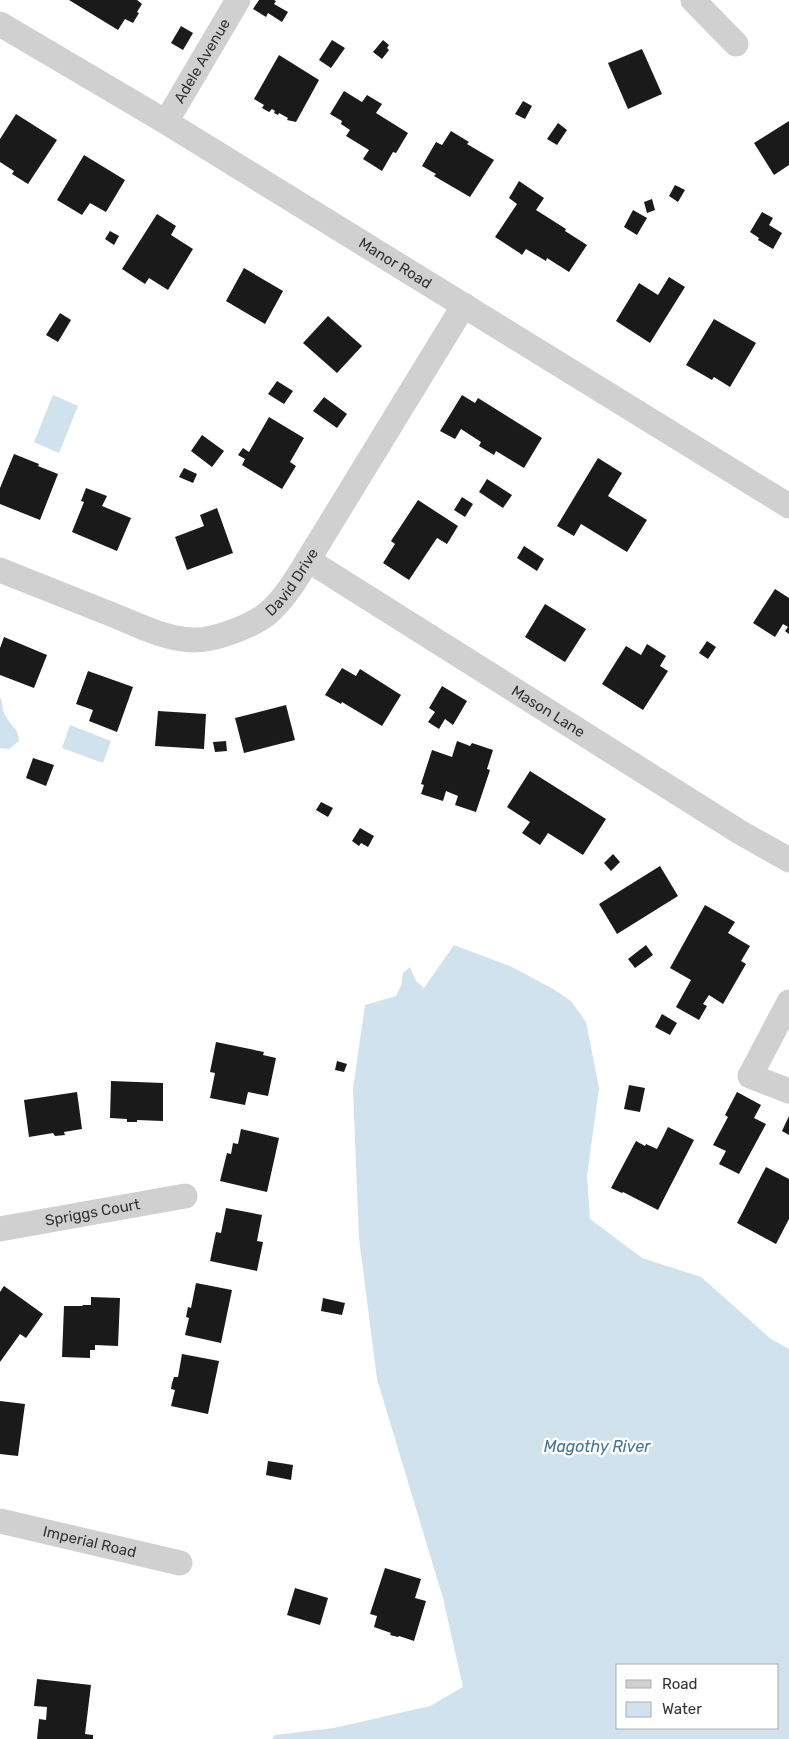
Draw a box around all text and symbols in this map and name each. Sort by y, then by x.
street label: Adele Avenue [170,15,234,106]
street label: Manor Road [355,234,435,293]
street label: David Drive [262,545,322,620]
street label: Mason Lane [508,682,588,741]
street label: Spriggs Court [44,1195,142,1230]
water label: Magothy River [544,1437,651,1456]
street label: Imperial Road [41,1522,138,1562]
legend [616,1664,779,1729]
text: Road [662,1675,698,1693]
text: Water [662,1700,702,1718]

